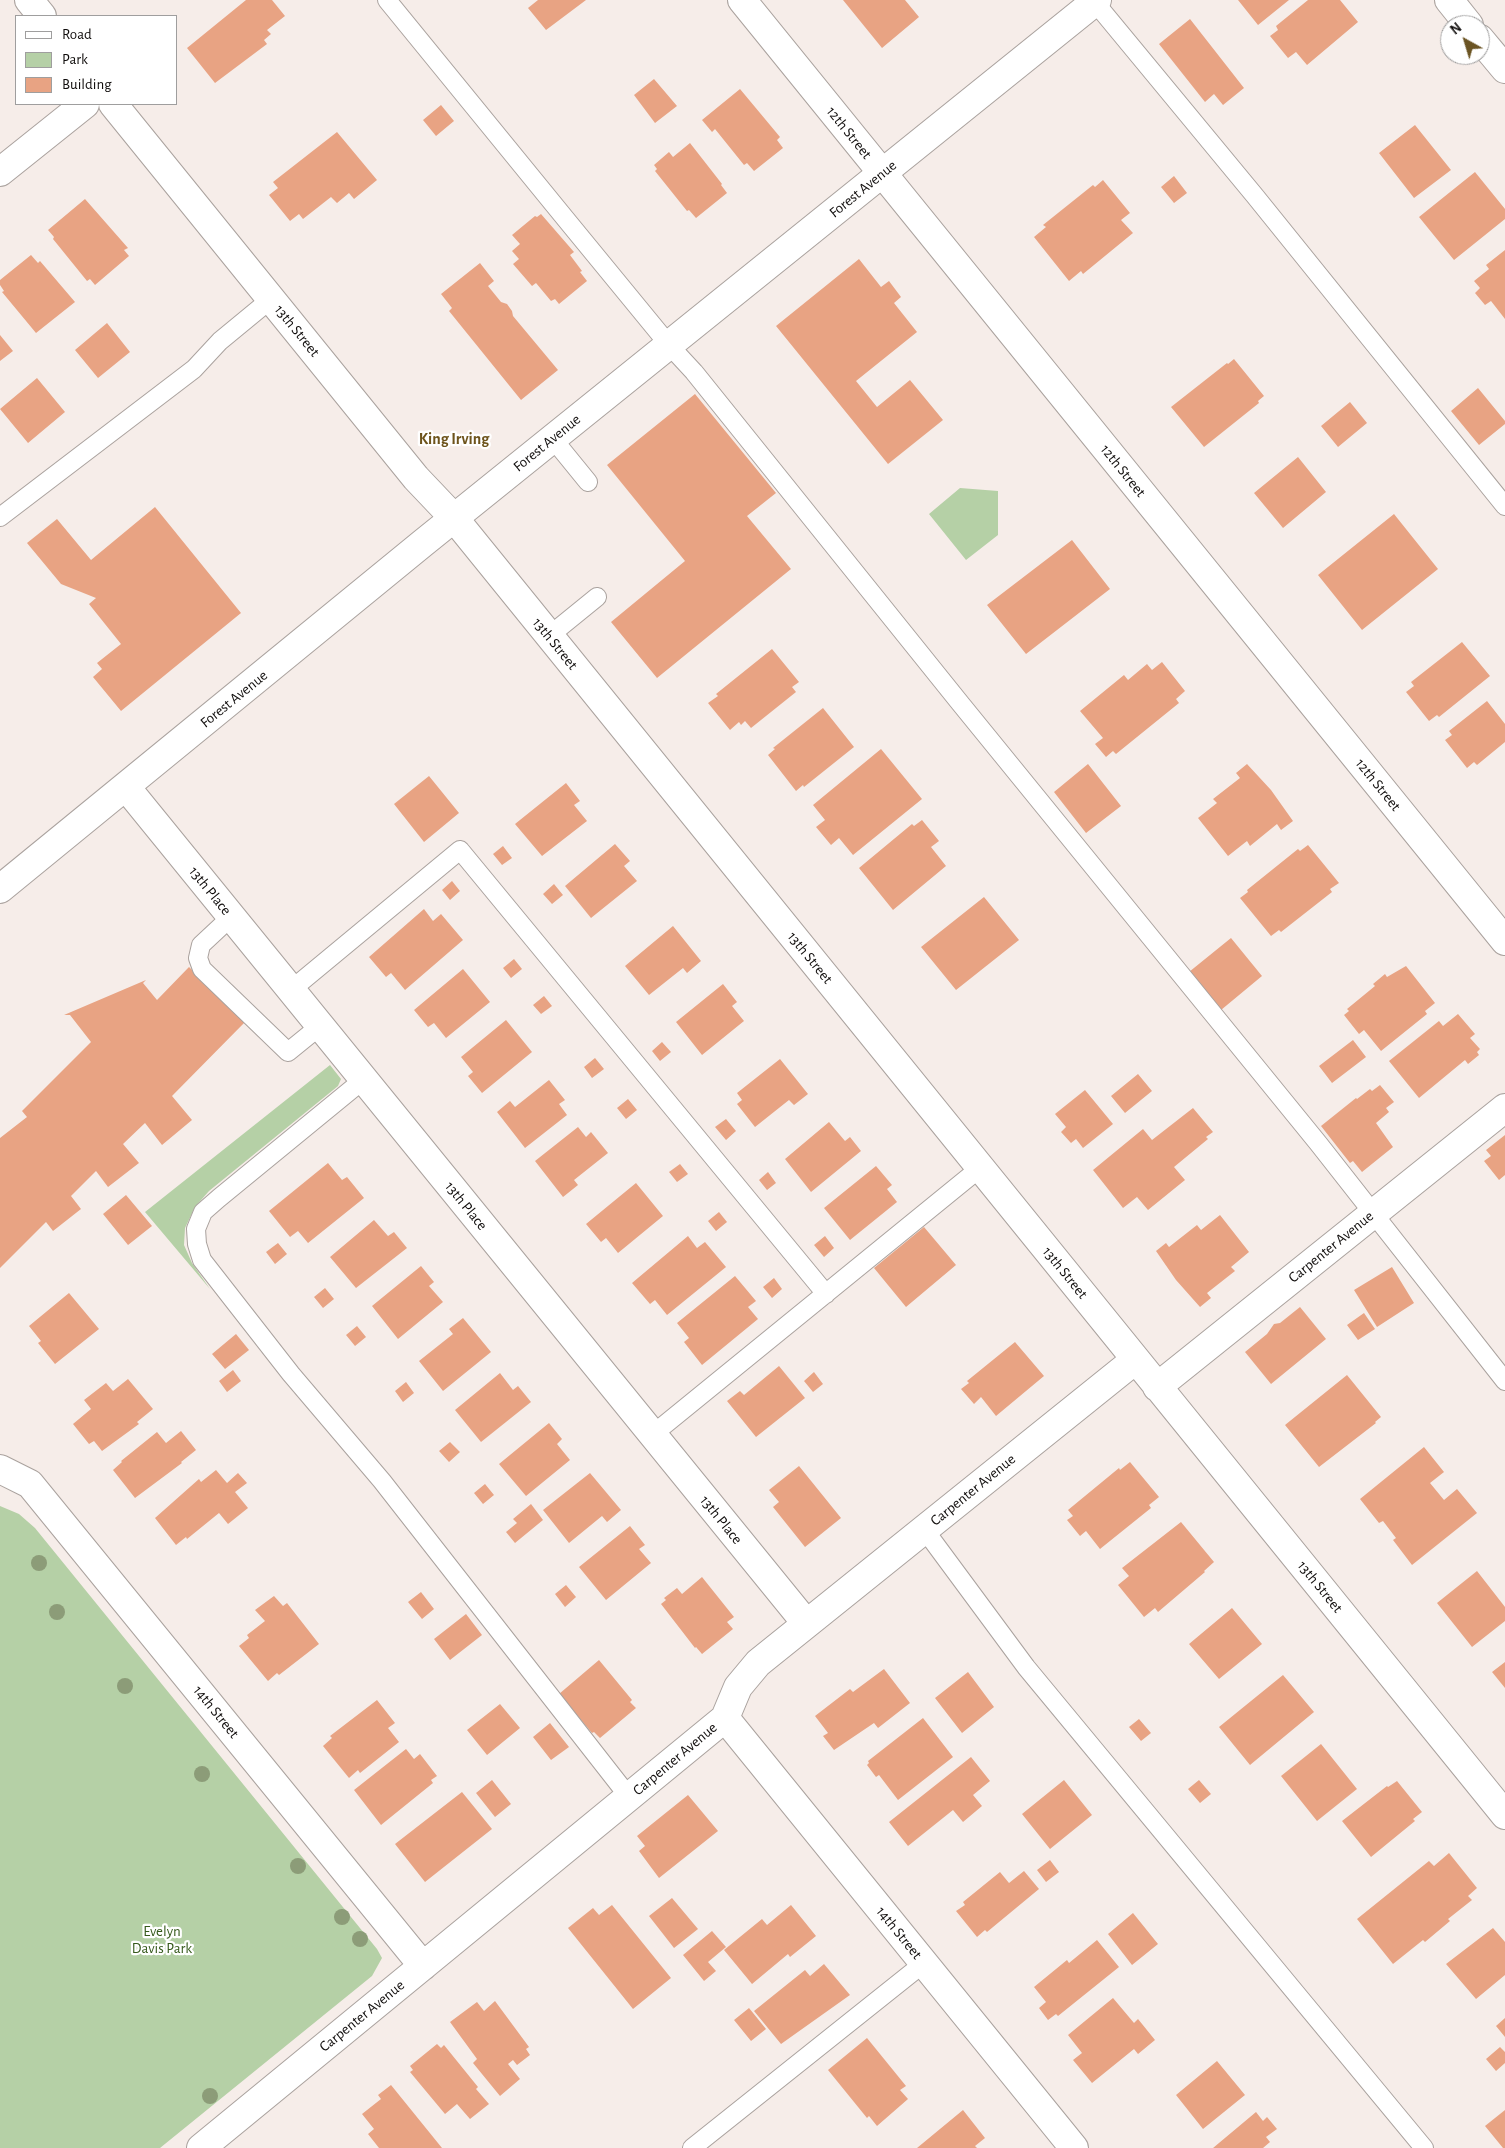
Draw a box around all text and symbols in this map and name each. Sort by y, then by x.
legend [15,15,178,105]
north arrow [1440,15,1490,65]
text: N [1448,21,1464,38]
text: Road [62,27,92,42]
text: Park [62,52,88,67]
text: Building [62,77,112,92]
street label: 12th Street [822,103,876,163]
street label: Forest Avenue [826,156,900,222]
street label: 13th Street [271,301,323,361]
street label: Forest Avenue [510,410,584,476]
district label: King Irving [419,429,489,449]
street label: 12th Street [1096,441,1150,501]
street label: 13th Street [529,614,581,674]
street label: Forest Avenue [197,666,271,732]
street label: 12th Street [1351,755,1405,815]
street label: 13th Place [185,863,235,919]
street label: 13th Street [784,928,836,988]
street label: 13th Place [441,1178,491,1234]
street label: Carpenter Avenue [1285,1207,1377,1287]
street label: 13th Street [1039,1243,1091,1303]
street label: Carpenter Avenue [927,1450,1019,1530]
street label: 13th Place [696,1492,746,1548]
street label: 13th Street [1294,1557,1346,1617]
street label: 14th Street [189,1682,243,1742]
street label: Carpenter Avenue [629,1719,721,1799]
street label: 14th Street [872,1903,926,1963]
park label: Evelyn Davis Park [132,1922,192,1957]
street label: Carpenter Avenue [316,1976,408,2056]

